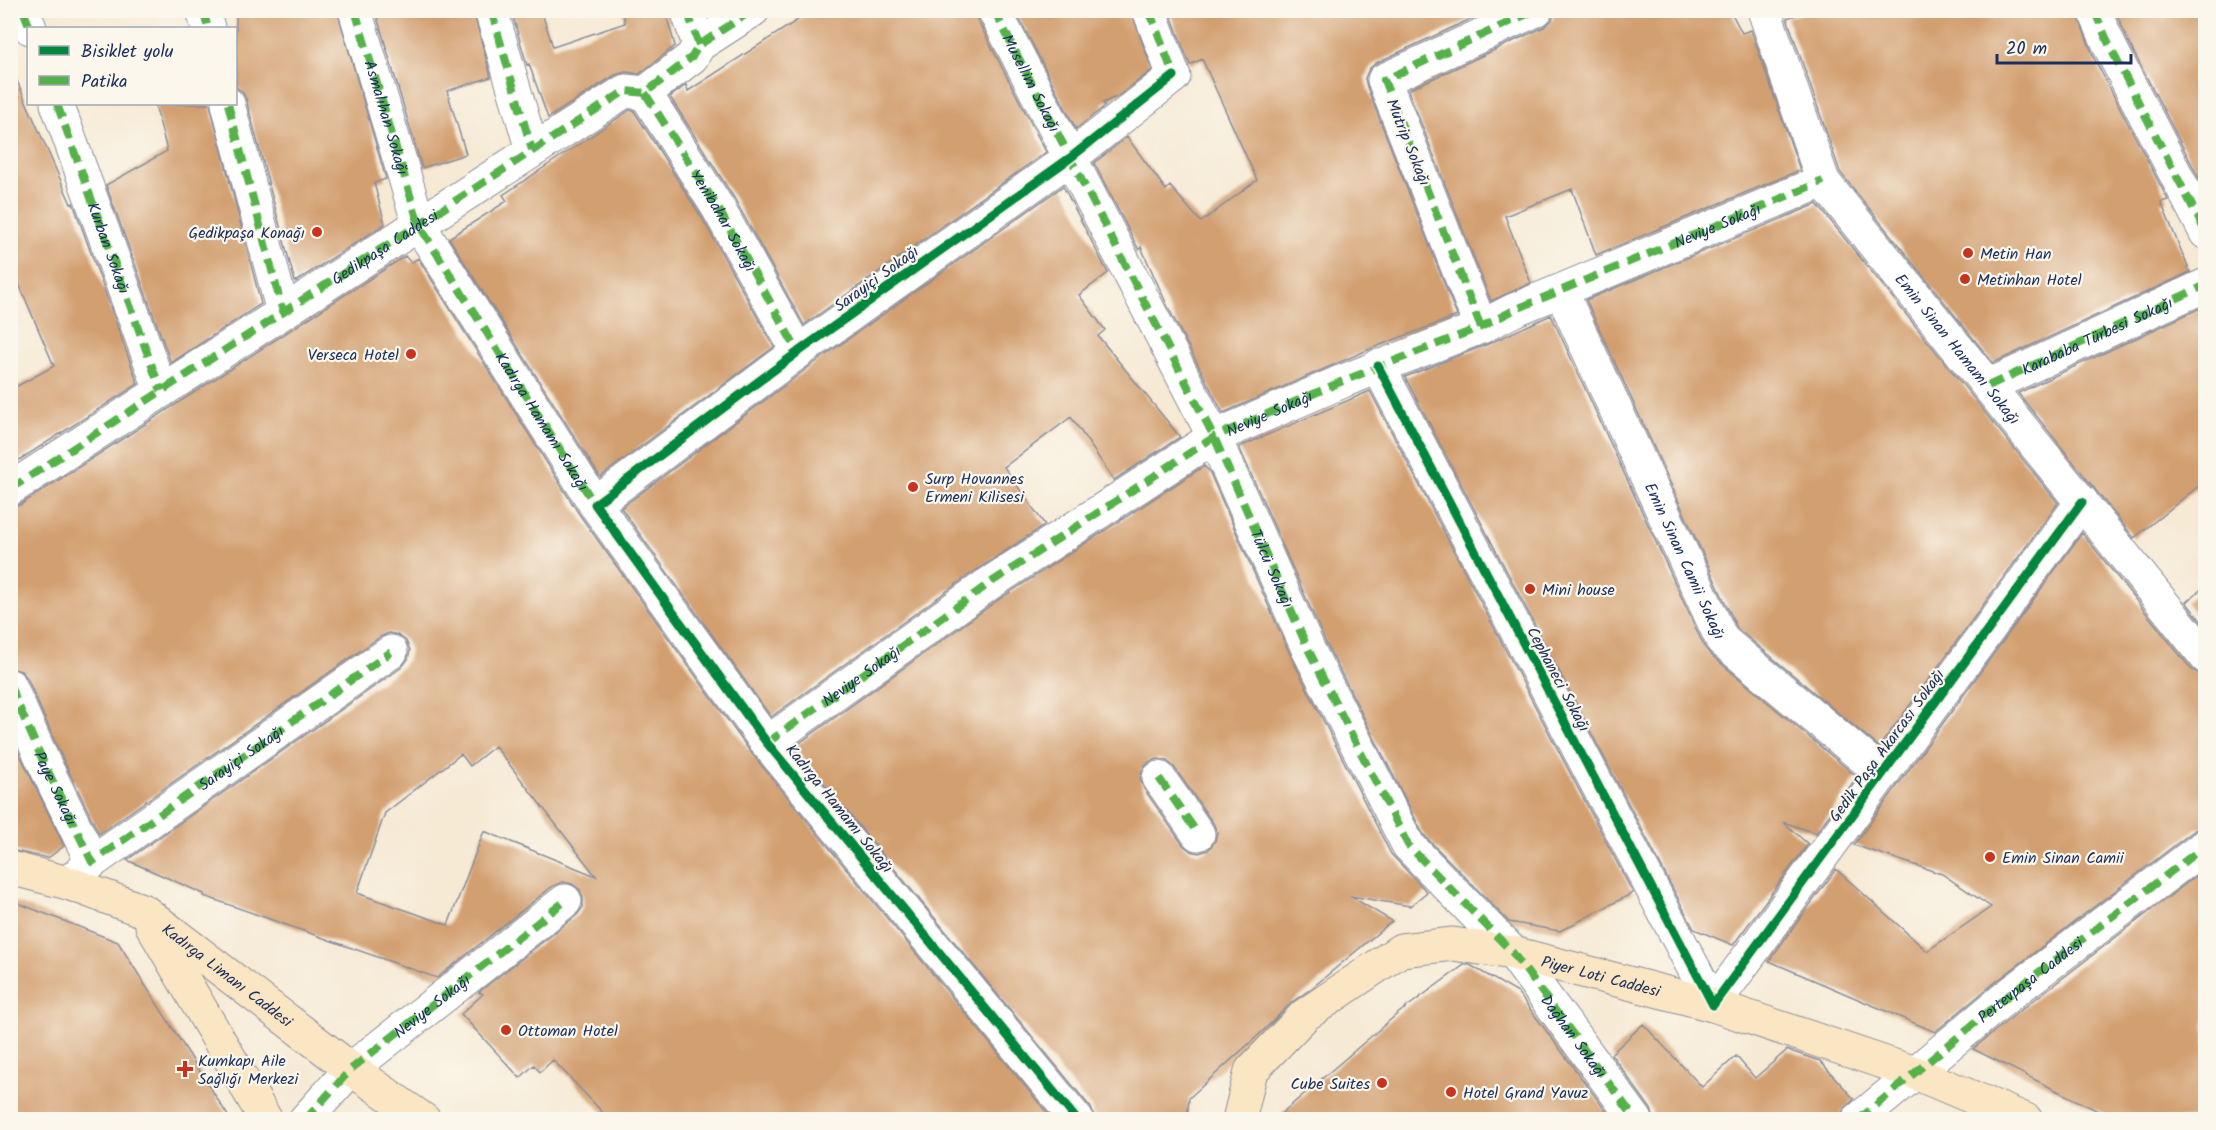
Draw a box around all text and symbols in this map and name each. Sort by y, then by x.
legend [27,27,237,105]
scale bar [1997,27,2130,65]
street label: Musellim Sokağı [994,30,1066,137]
text: 20 m [2006,35,2047,64]
text: Bisiklet yolu [81,38,174,67]
street label: Asmalıhan Sokağı [357,57,414,178]
text: Patika [81,68,127,97]
street label: Mutrip Sokağı [1379,95,1436,190]
street label: Yenibahar Sokağı [683,165,762,277]
street label: Neviye Sokağı [1670,197,1765,256]
street label: Kurban Sokağı [80,199,136,298]
street label: Gedikpaşa Caddesi [327,203,445,292]
place label: Gedikpaşa Konağı [188,221,305,246]
marker: Gedikpaşa Konağı [310,225,324,239]
street label: Sarayiçi Sokağı [829,240,925,319]
place label: Metin Han [1980,242,2052,267]
marker: Metin Han [1961,246,1975,260]
street label: Emin Sinan Hamamı Sokağı [1888,268,2026,431]
place label: Metinhan Hotel [1977,268,2082,293]
marker: Metinhan Hotel [1958,272,1972,286]
street label: Karababa Türbesi Sokağı [2018,291,2178,383]
place label: Verseca Hotel [308,343,399,368]
marker: Verseca Hotel [404,347,418,361]
street label: Kadırga Hamamı Sokağı [488,347,594,496]
street label: Neviye Sokağı [1222,385,1317,444]
place label: Surp Hovannes Ermeni Kilisesi [925,467,1025,510]
street label: Emin Sinan Camii Sokağı [1637,479,1731,644]
marker: Surp Hovannes Ermeni Kilisesi [906,480,920,494]
street label: Tülcü Sokağı [1242,526,1299,612]
place label: Mini house [1542,578,1615,603]
marker: Mini house [1523,582,1537,596]
street label: Cephaneci Sokağı [1519,623,1596,737]
street label: Neviye Sokağı [817,639,907,714]
street label: Gedik Paşa Akarcası Sokağı [1823,664,1951,828]
street label: Sarayiçi Sokağı [194,720,290,798]
street label: Kadırga Hamamı Sokağı [779,739,899,879]
street label: Paye Sokağı [26,748,83,830]
place label: Emin Sinan Camii [2002,846,2125,871]
marker: Emin Sinan Camii [1983,850,1997,864]
street label: Kadırga Limanı Caddesi [156,918,298,1035]
street label: Pertevpaşa Caddesi [1972,931,2090,1030]
street label: Piyer Loti Caddesi [1538,950,1664,1005]
street label: Neviye Sokağı [388,969,476,1045]
street label: Dağhan Sokağı [1534,990,1612,1084]
place label: Ottoman Hotel [518,1019,618,1044]
marker: Ottoman Hotel [499,1023,513,1037]
place label: Kumkapı Aile Sağlığı Merkezi [198,1049,300,1092]
marker: Kumkapı Aile Sağlığı Merkezi [176,1060,194,1078]
place label: Cube Suites [1290,1072,1370,1097]
marker: Cube Suites [1375,1076,1389,1090]
place label: Hotel Grand Yavuz [1463,1081,1588,1106]
marker: Hotel Grand Yavuz [1444,1085,1458,1099]

